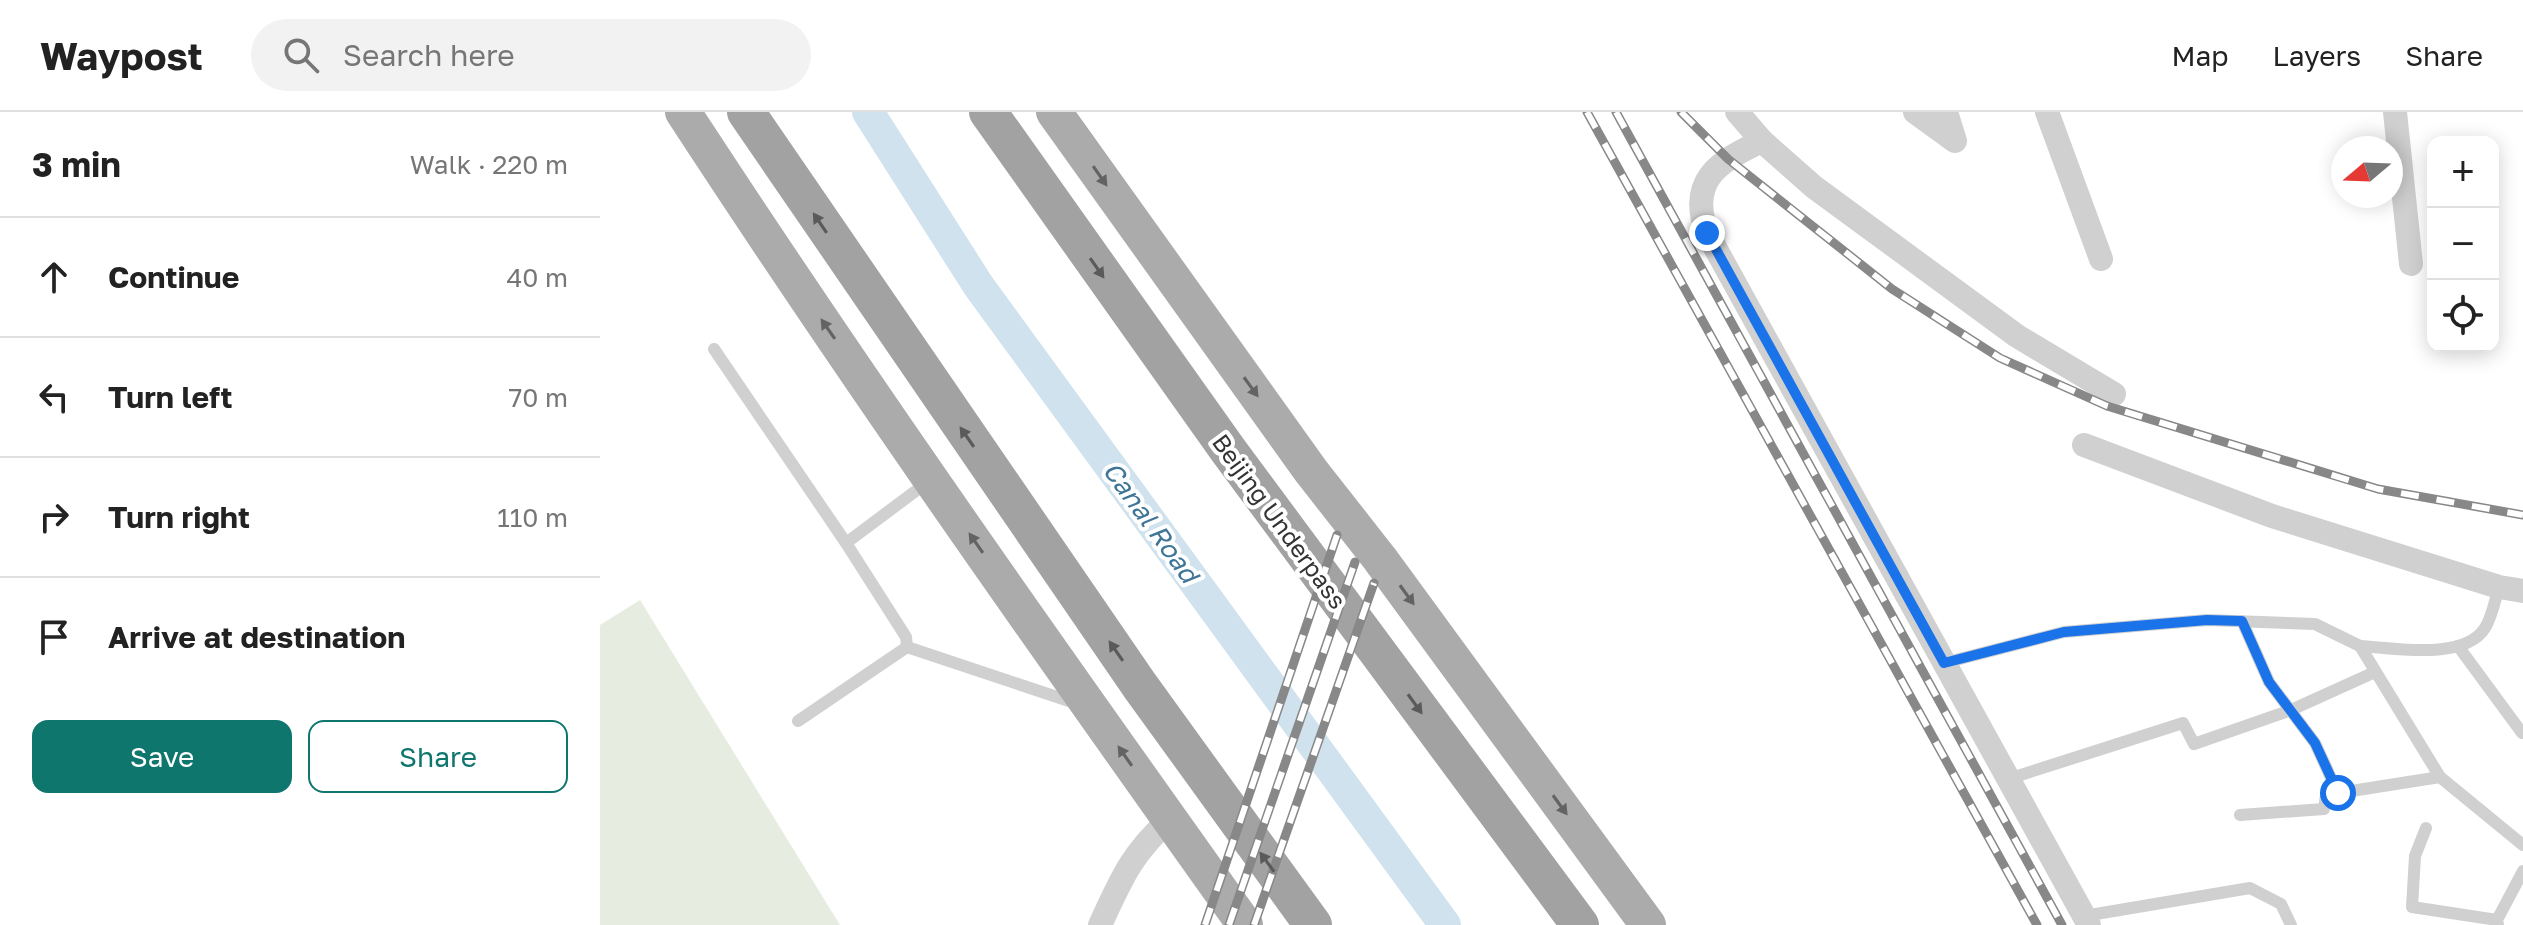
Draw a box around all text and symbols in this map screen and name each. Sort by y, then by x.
search box [251,19,811,91]
text: Waypost [40,33,203,78]
icon: search [279,33,323,77]
text: Search here [343,37,515,73]
text: Map [2171,39,2229,72]
text: Layers [2273,39,2361,72]
text: Share [2405,39,2483,72]
north arrow [2331,136,2403,208]
map controls [2427,136,2499,352]
button: + [2427,136,2499,208]
text: 3 min [32,144,121,184]
text: Walk · 220 m [410,149,568,180]
one-way arrow [1091,165,1107,186]
button: − [2427,208,2499,280]
one-way arrow [813,212,828,233]
route end [1689,215,1725,251]
icon: ahead [32,255,76,299]
one-way arrow [1088,257,1104,278]
text: Continue [108,259,239,295]
text: 40 m [507,262,568,293]
button: locate [2427,280,2499,352]
one-way arrow [821,319,836,340]
icon: left [32,375,76,419]
one-way arrow [1243,376,1259,398]
text: Turn left [108,379,233,415]
text: 70 m [509,382,568,413]
one-way arrow [960,427,975,448]
street label: Beijing Underpass [1207,428,1353,614]
water label: Canal Road [1097,456,1207,591]
icon: right [32,495,76,539]
text: Turn right [108,499,250,535]
text: 110 m [497,502,568,533]
one-way arrow [969,533,984,554]
one-way arrow [1399,584,1415,606]
icon: arrive [32,615,76,659]
text: Arrive at destination [108,619,405,655]
one-way arrow [1109,640,1124,661]
one-way arrow [1406,694,1422,714]
button: Save [32,720,292,793]
button: Share [308,720,568,793]
one-way arrow [1118,746,1133,767]
route start [2320,775,2356,811]
one-way arrow [1552,794,1568,816]
one-way arrow [1260,851,1276,872]

